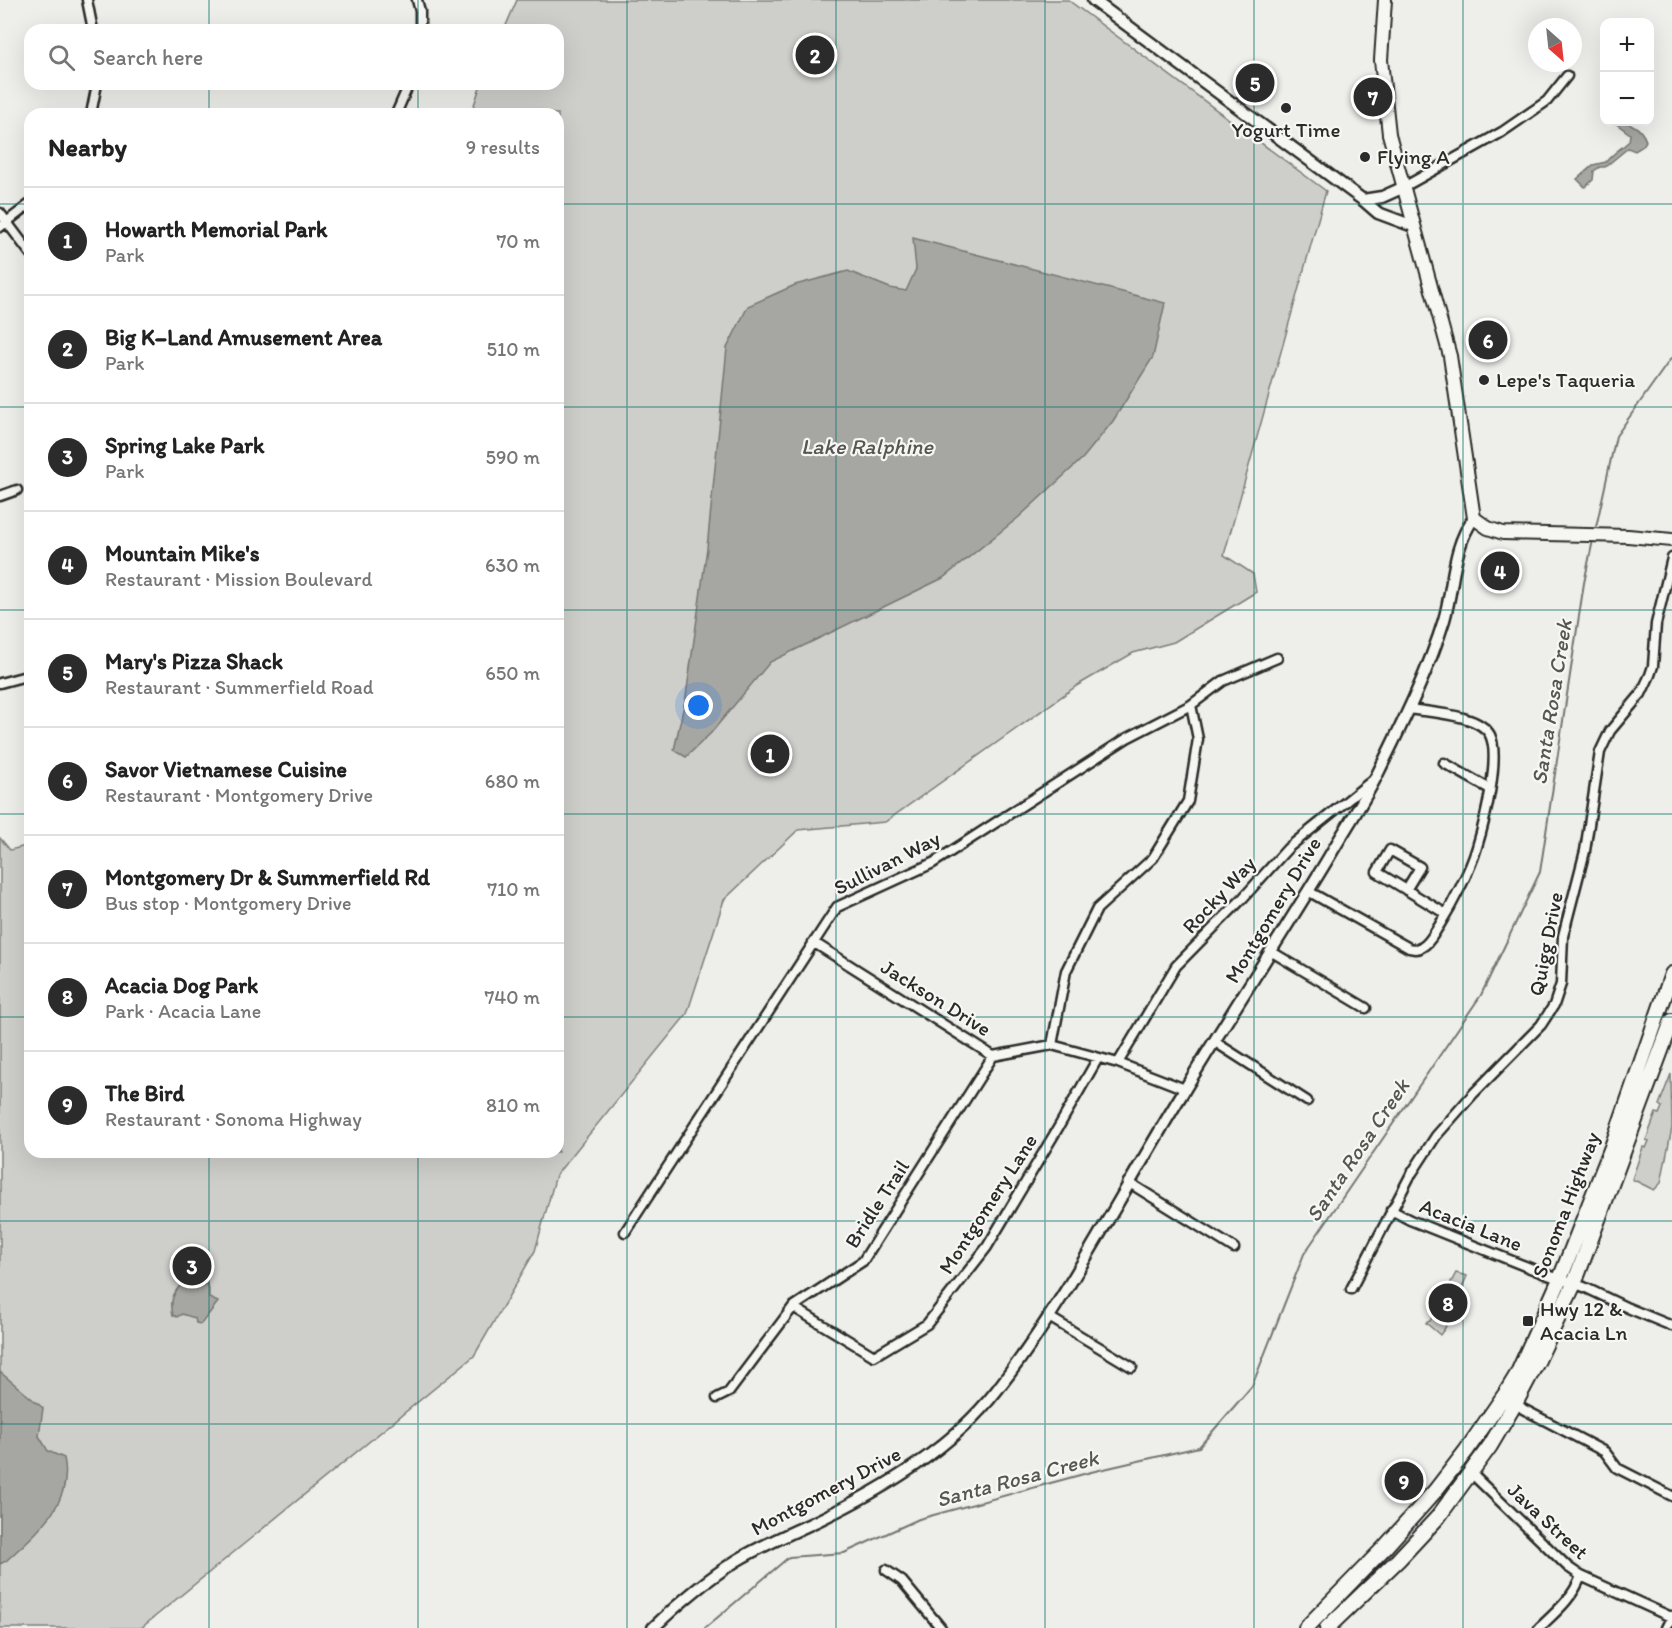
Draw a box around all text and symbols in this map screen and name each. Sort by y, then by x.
north arrow [1528,18,1582,72]
map controls [1600,18,1654,126]
button: + [1600,18,1654,72]
search box [24,24,564,90]
pin: 2 [796,32,834,78]
icon: search [45,41,78,74]
text: Search here [93,44,203,71]
pin: 5 [1236,60,1274,106]
button: − [1600,72,1654,126]
pin: 7 [1354,74,1392,120]
marker: Yogurt Time [1279,101,1293,115]
place label: Yogurt Time [1232,117,1340,142]
text: Nearby [48,131,127,163]
text: 9 results [466,135,540,159]
place label: Flying A [1377,144,1450,169]
marker: Flying A [1358,150,1372,164]
text: Howarth Memorial Park [105,216,327,243]
text: 1 [63,229,72,253]
text: 70 m [496,229,540,253]
text: Park [105,243,144,267]
pin: 6 [1468,318,1508,362]
text: Big K–Land Amusement Area [105,324,382,351]
text: 2 [62,337,73,361]
text: 510 m [487,337,540,361]
text: Park [105,351,144,375]
place label: Lepe's Taqueria [1496,367,1635,392]
marker: Lepe's Taqueria [1477,373,1491,387]
text: Spring Lake Park [105,432,264,459]
water label: Lake Ralphine [801,433,935,460]
text: 3 [62,445,73,469]
text: 590 m [485,445,540,469]
text: Park [105,459,144,483]
text: Mountain Mike's [105,540,260,567]
pin: 4 [1480,548,1520,594]
text: 4 [61,553,74,577]
text: 630 m [485,553,540,577]
text: Restaurant · Mission Boulevard [105,567,373,591]
water label: Santa Rosa Creek [1525,616,1578,786]
text: Mary's Pizza Shack [105,648,283,675]
text: 5 [62,661,73,685]
text: 650 m [485,661,540,685]
text: Restaurant · Summerfield Road [105,675,374,699]
your location [684,691,713,720]
pin: 1 [750,732,790,777]
text: Savor Vietnamese Cuisine [105,756,347,783]
text: 6 [62,769,73,793]
text: 680 m [485,769,540,793]
text: Restaurant · Montgomery Drive [105,783,373,807]
street label: Sullivan Way [829,825,944,900]
street label: Montgomery Drive [1219,832,1326,987]
street label: Rocky Way [1177,851,1261,939]
text: Montgomery Dr & Summerfield Rd [105,864,430,891]
text: 7 [63,877,72,901]
text: 710 m [487,877,540,901]
street label: Quigg Drive [1523,890,1568,998]
text: Bus stop · Montgomery Drive [105,891,352,915]
street label: Jackson Drive [877,954,996,1041]
text: Acacia Dog Park [105,972,258,999]
text: 8 [62,985,73,1009]
text: 740 m [484,985,540,1009]
text: Park · Acacia Lane [105,999,261,1023]
water label: Santa Rosa Creek [1300,1072,1416,1227]
text: The Bird [105,1080,184,1107]
text: 9 [62,1093,73,1117]
text: 810 m [486,1093,540,1117]
text: Restaurant · Sonoma Highway [105,1107,362,1131]
street label: Sonoma Highway [1526,1128,1605,1281]
street label: Montgomery Lane [933,1129,1042,1279]
street label: Bridle Trail [839,1155,914,1252]
street label: Acacia Lane [1416,1193,1526,1256]
pin: 3 [172,1244,212,1288]
pin: 8 [1428,1280,1468,1326]
place label: Hwy 12 & Acacia Ln [1540,1296,1627,1345]
marker: Hwy 12 & Acacia Ln [1521,1314,1535,1328]
street label: Montgomery Drive [747,1441,905,1541]
water label: Santa Rosa Creek [933,1443,1103,1513]
pin: 9 [1384,1458,1424,1504]
street label: Java Street [1503,1477,1594,1564]

